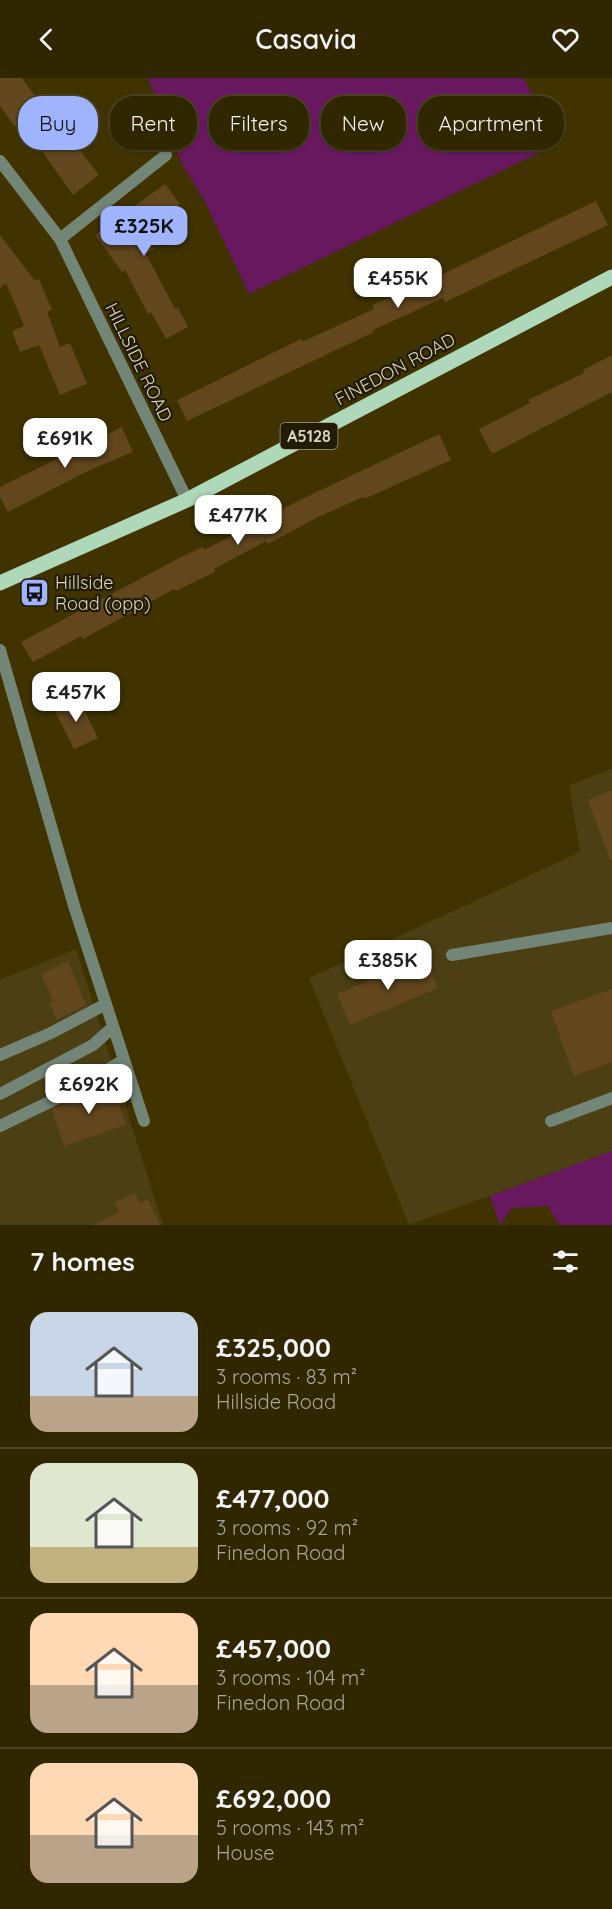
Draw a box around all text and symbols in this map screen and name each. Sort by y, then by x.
text: Casavia [255,22,357,56]
icon: back [30,23,63,56]
icon: heart [549,23,582,56]
chip: Buy [18,96,98,150]
chip: Rent [110,96,197,150]
chip: Filters [209,96,309,150]
chip: New [321,96,406,150]
chip: Apartment [418,96,564,150]
pin: £325K [102,206,186,257]
text: £325K [114,213,174,238]
pin: £455K [356,258,440,309]
text: £455K [368,265,428,290]
street label: HILLSIDE ROAD [100,299,178,425]
street label: FINEDON ROAD [331,328,459,410]
pin: £691K [23,418,107,469]
road number: A5128 [280,423,338,449]
text: £691K [37,425,93,450]
pin: £477K [196,495,280,546]
text: £477K [209,502,267,527]
place label: Hillside Road (opp) [55,571,151,615]
bus stop icon: Hillside Road (opp) [18,576,50,608]
pin: £457K [34,672,118,723]
text: £457K [46,679,106,704]
pin: £385K [346,940,430,991]
text: £385K [359,947,417,972]
pin: £692K [47,1064,131,1115]
text: £692K [59,1071,119,1096]
text: 7 homes [30,1245,135,1278]
icon: filters [549,1245,582,1278]
text: £325,000 [216,1331,331,1364]
icon: home [78,1336,150,1408]
text: 3 rooms · 83 m² [216,1364,357,1389]
text: Hillside Road [216,1389,336,1414]
text: £477,000 [216,1482,330,1515]
icon: home [78,1487,150,1559]
text: 3 rooms · 92 m² [216,1515,358,1540]
text: Finedon Road [216,1540,345,1565]
text: £457,000 [216,1632,331,1665]
icon: home [78,1637,150,1709]
text: 3 rooms · 104 m² [216,1665,366,1690]
text: Finedon Road [216,1690,345,1715]
text: £692,000 [216,1782,331,1815]
icon: home [78,1787,150,1859]
text: 5 rooms · 143 m² [216,1815,364,1840]
text: House [216,1840,275,1865]

